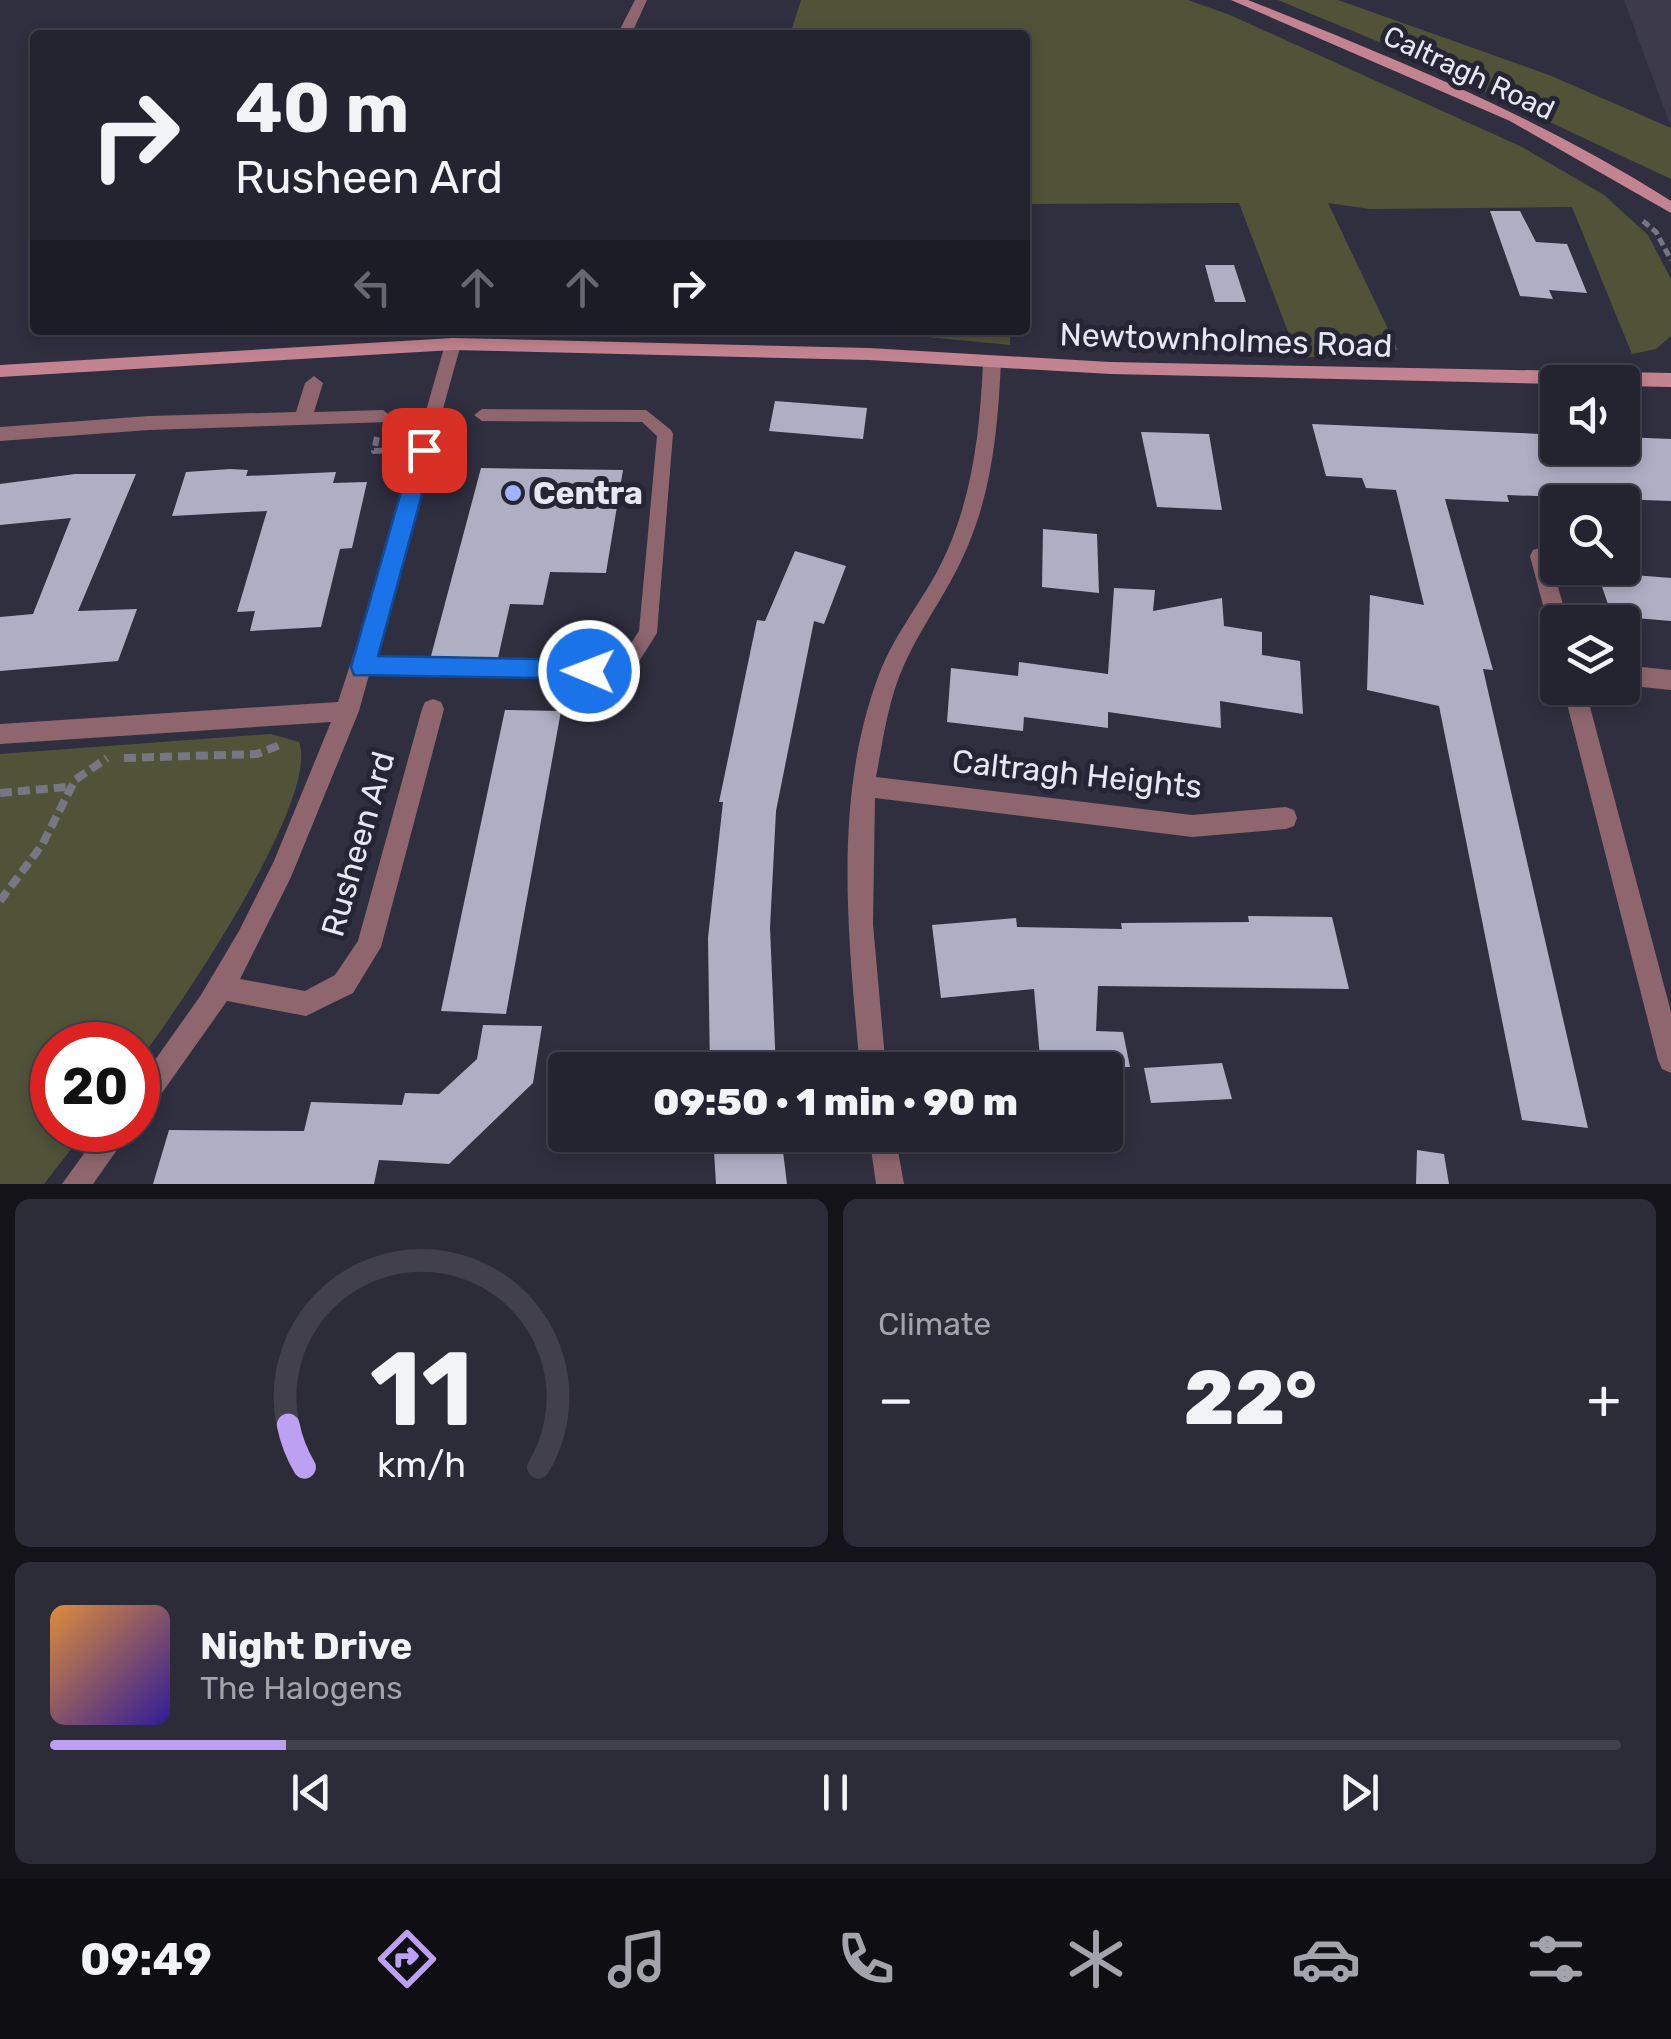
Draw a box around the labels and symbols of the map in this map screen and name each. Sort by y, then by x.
street label: Caltragh Road [1378,19,1560,127]
street label: Newtownholmes Road [1059,315,1393,365]
pin [382,408,467,493]
place label: Centra [533,474,643,512]
marker: Centra [502,482,524,504]
position arrow [537,619,641,723]
street label: Caltragh Heights [950,742,1204,806]
street label: Rusheen Ard [313,747,403,941]
speed limit sign: 20 [30,1022,160,1152]

